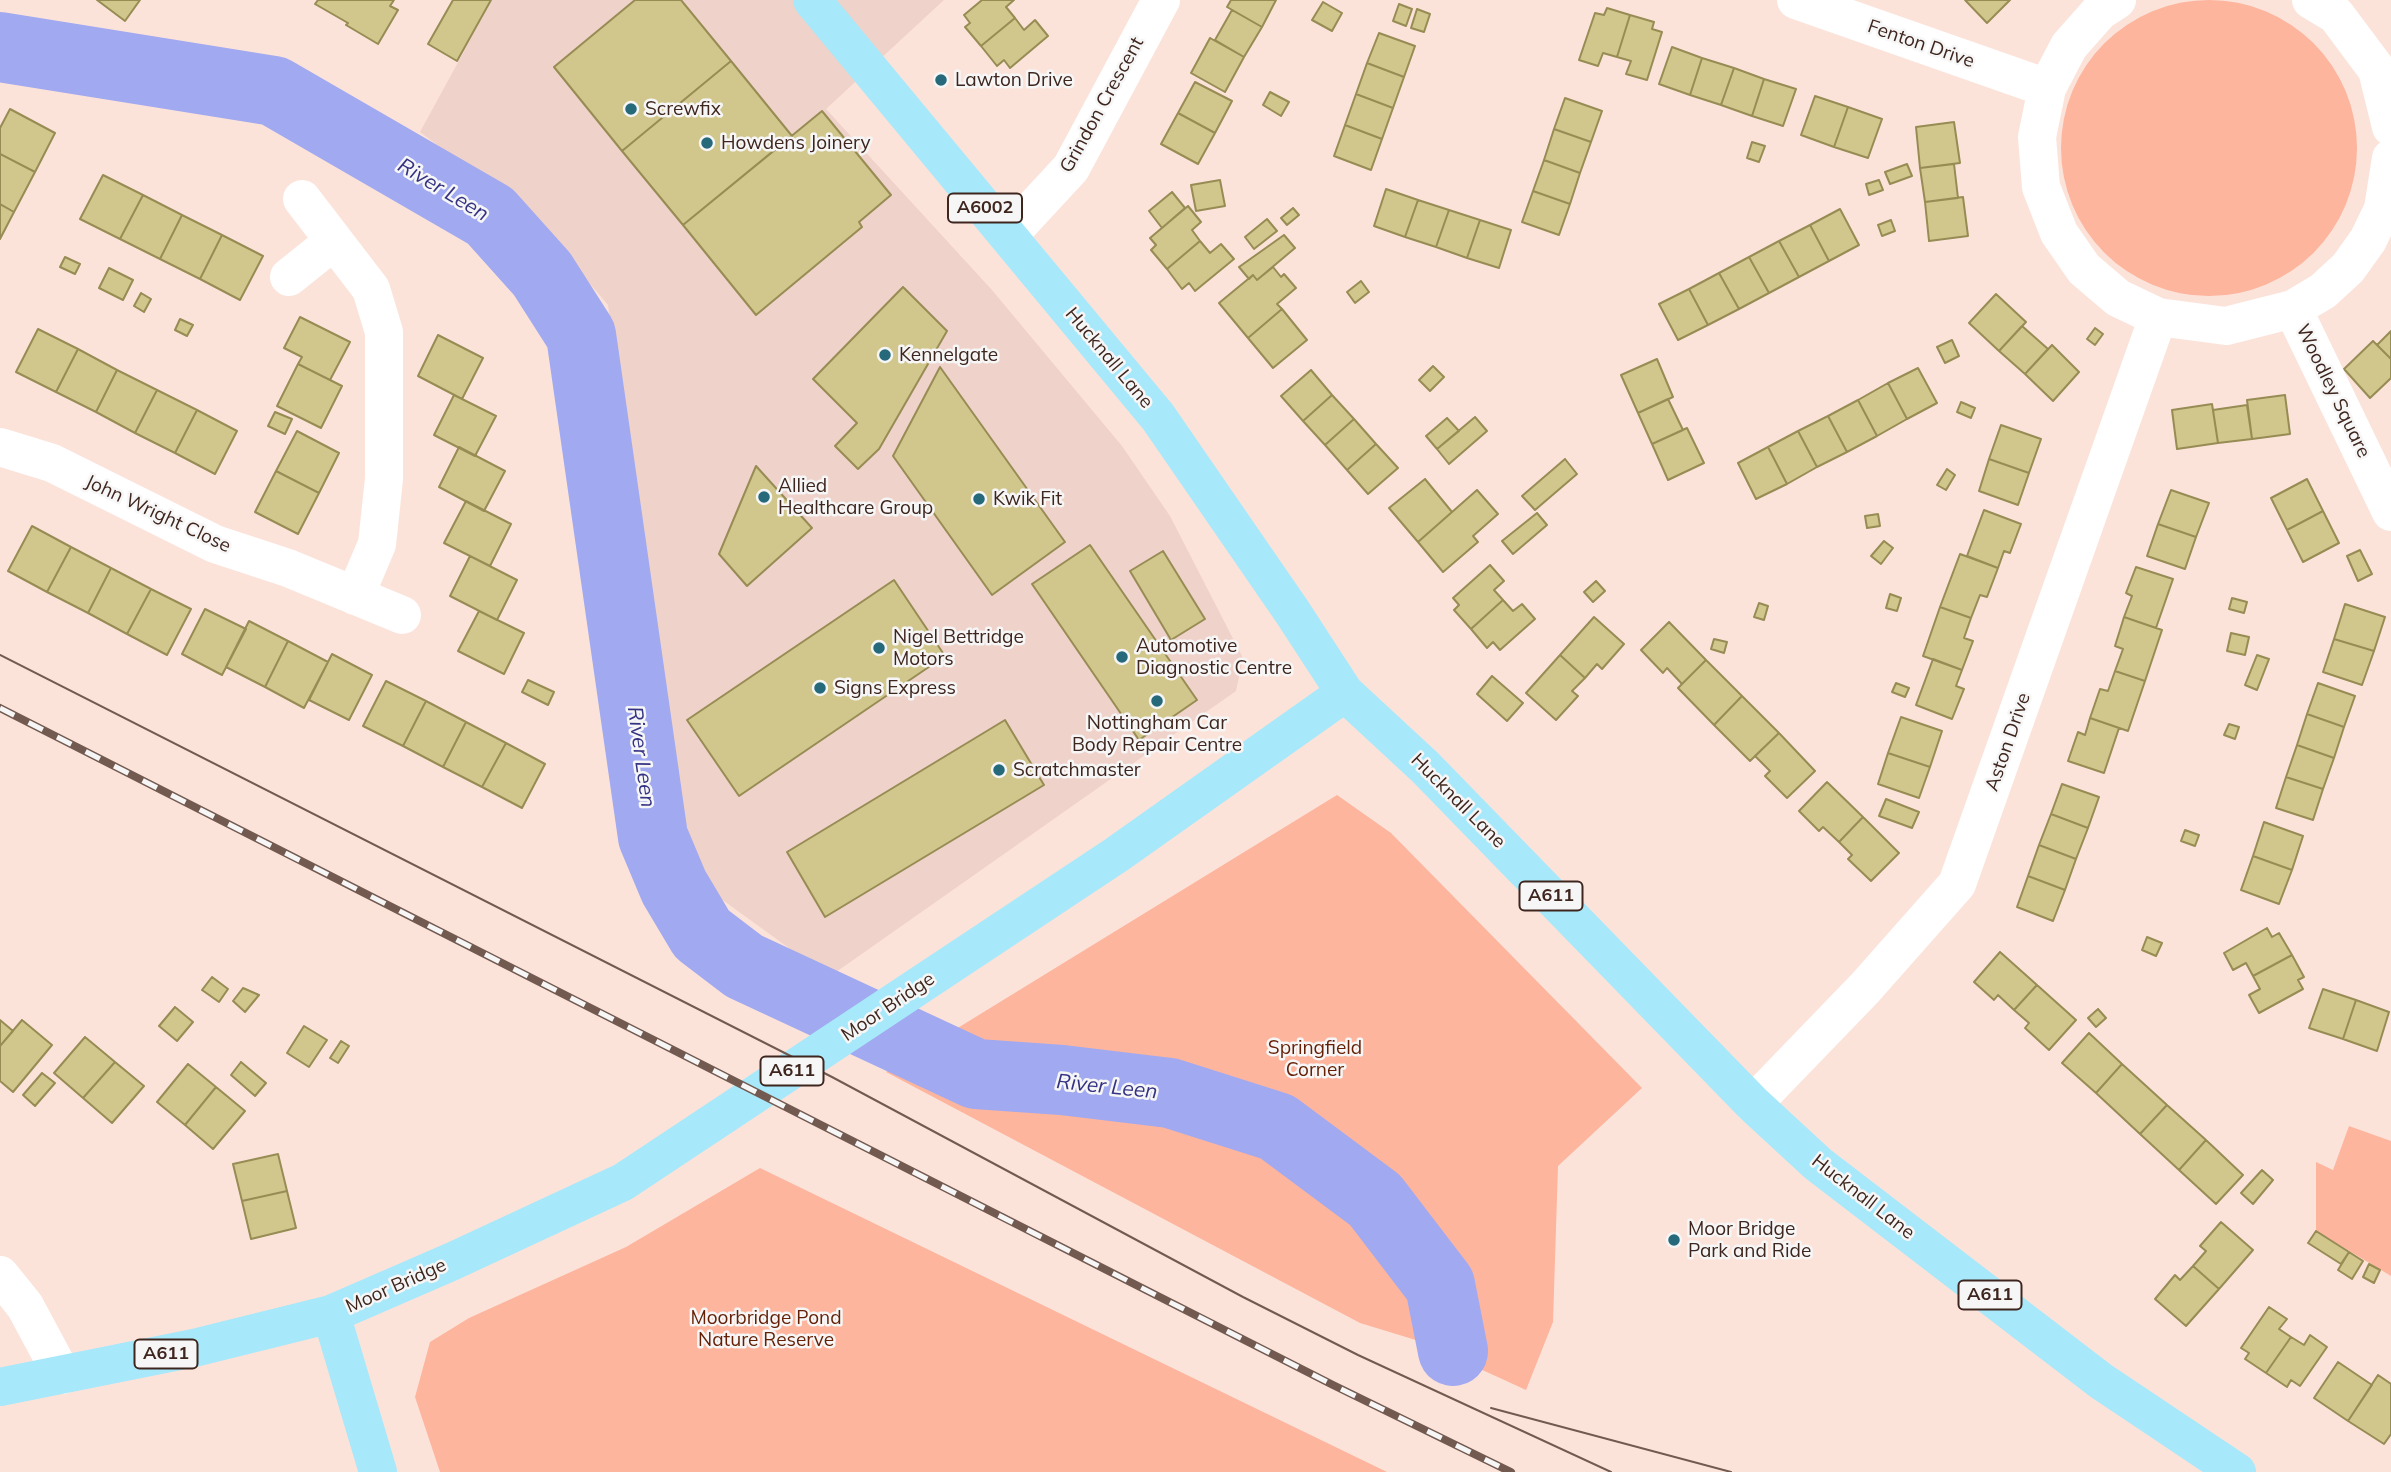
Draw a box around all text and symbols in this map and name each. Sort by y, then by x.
street label: Fenton Drive [1865,15,1977,73]
street label: Grindon Crescent [1055,33,1149,177]
place label: Lawton Drive [955,69,1073,91]
marker: Lawton Drive [933,72,949,88]
place label: Screwfix [645,98,721,120]
marker: Screwfix [623,101,639,117]
place label: Howdens Joinery [721,132,871,154]
marker: Howdens Joinery [699,135,715,151]
water label: River Leen [393,153,493,227]
road number: A6002 [948,194,1022,223]
street label: Hucknall Lane [1060,303,1158,413]
street label: Woodley Square [2291,321,2375,461]
place label: Kennelgate [899,344,998,366]
marker: Kennelgate [877,347,893,363]
street label: John Wright Close [82,470,234,558]
place label: Allied Healthcare Group [778,475,933,519]
place label: Kwik Fit [993,488,1062,510]
marker: Allied Healthcare Group [756,489,772,505]
marker: Kwik Fit [971,491,987,507]
place label: Nigel Bettridge Motors [893,626,1024,670]
place label: Automotive Diagnostic Centre [1136,635,1292,679]
marker: Nigel Bettridge Motors [871,640,887,656]
marker: Automotive Diagnostic Centre [1114,649,1130,665]
place label: Signs Express [834,677,956,699]
marker: Signs Express [812,680,828,696]
street label: Aston Drive [1981,690,2035,794]
marker: Nottingham Car Body Repair Centre [1149,693,1165,709]
water label: River Leen [621,705,661,809]
place label: Nottingham Car Body Repair Centre [1072,712,1242,756]
street label: Hucknall Lane [1406,749,1510,853]
place label: Scratchmaster [1013,759,1141,781]
marker: Scratchmaster [991,762,1007,778]
road number: A611 [1520,882,1582,911]
street label: Moor Bridge [837,968,939,1046]
park label: Springfield Corner [1268,1037,1362,1081]
road number: A611 [760,1056,824,1086]
water label: River Leen [1055,1069,1159,1105]
street label: Hucknall Lane [1807,1150,1919,1244]
place label: Moor Bridge Park and Ride [1688,1218,1811,1262]
marker: Moor Bridge Park and Ride [1666,1232,1682,1248]
street label: Moor Bridge [342,1254,450,1318]
road number: A611 [1958,1280,2022,1310]
park label: Moorbridge Pond Nature Reserve [690,1307,842,1351]
road number: A611 [134,1339,198,1368]

